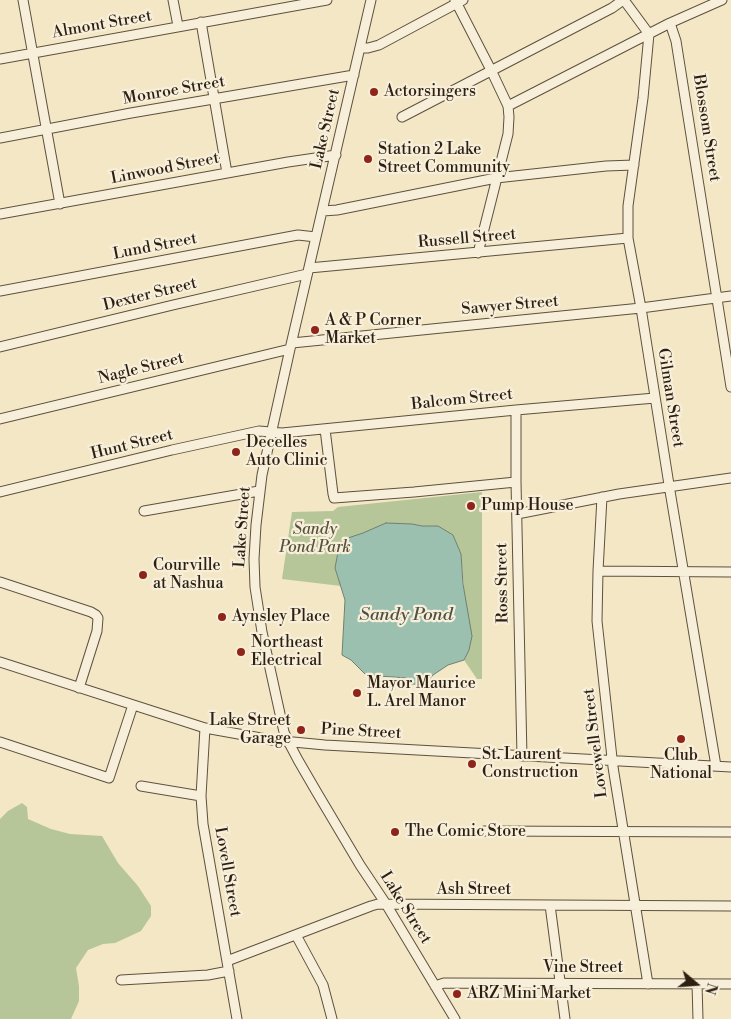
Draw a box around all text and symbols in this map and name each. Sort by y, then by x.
street label: Almont Street [51,7,153,43]
street label: Monroe Street [122,73,226,109]
street label: Blossom Street [688,73,724,183]
place label: Actorsingers [384,82,476,102]
marker: Actorsingers [368,86,380,98]
street label: Lake Street [307,87,345,171]
place label: Station 2 Lake Street Community [378,140,510,178]
street label: Linwood Street [109,149,221,189]
marker: Station 2 Lake Street Community [362,153,374,165]
street label: Russell Street [417,225,517,253]
street label: Lund Street [111,229,199,265]
street label: Dexter Street [101,274,199,316]
street label: Sawyer Street [461,292,559,320]
place label: A & P Corner Market [325,311,421,349]
marker: A & P Corner Market [309,324,321,336]
street label: Gilman Street [653,347,687,449]
street label: Nagle Street [96,349,186,389]
street label: Balcom Street [410,385,514,415]
street label: Hunt Street [89,426,175,464]
place label: Decelles Auto Clinic [246,433,328,471]
marker: Decelles Auto Clinic [230,446,242,458]
street label: Lake Street [231,486,255,568]
place label: Pump House [481,496,574,516]
marker: Pump House [465,500,477,512]
park label: Sandy Pond Park [279,520,351,558]
street label: Ross Street [493,542,513,624]
place label: Courville at Nashua [153,556,224,594]
marker: Courville at Nashua [137,569,149,581]
water label: Sandy Pond [359,605,453,627]
place label: Aynsley Place [232,607,330,627]
marker: Aynsley Place [216,611,228,623]
place label: Northeast Electrical [251,633,323,671]
marker: Northeast Electrical [235,646,247,658]
place label: Mayor Maurice L. Arel Manor [367,674,476,712]
marker: Mayor Maurice L. Arel Manor [351,687,363,699]
street label: Lovewell Street [580,687,612,799]
place label: Lake Street Garage [209,711,291,749]
street label: Pine Street [320,720,402,744]
marker: Lake Street Garage [295,724,307,736]
marker: Club National [675,733,687,745]
place label: St. Laurent Construction [482,745,578,783]
place label: Club National [650,746,712,784]
marker: St. Laurent Construction [466,758,478,770]
place label: The Comic Store [405,822,526,842]
street label: Lovell Street [210,825,244,919]
marker: The Comic Store [389,826,401,838]
street label: Lake Street [375,868,435,948]
street label: Ash Street [437,880,511,900]
street label: Vine Street [543,958,623,978]
north arrow [671,959,721,1009]
text: N [700,981,721,997]
place label: ARZ Mini Market [467,984,591,1004]
marker: ARZ Mini Market [451,988,463,1000]

